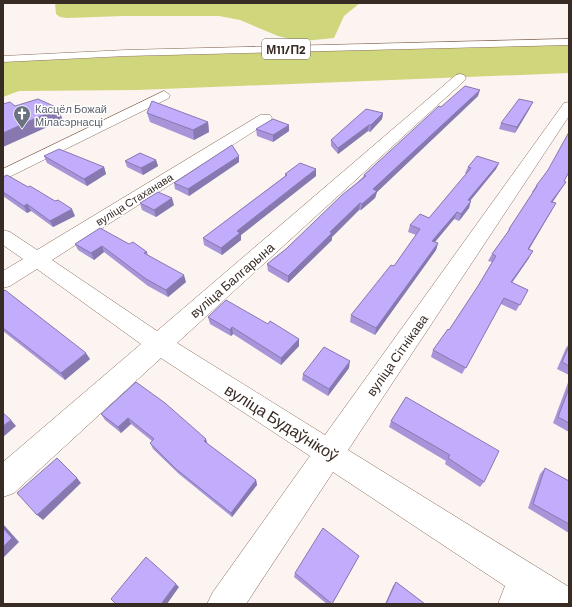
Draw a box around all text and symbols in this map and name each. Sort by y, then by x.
road number: М11/П2 [262,39,310,59]
place label: Касцёл Божай Міласэрнасці [35,102,107,128]
church icon: Касцёл Божай Міласэрнасці [12,104,32,129]
street label: вуліца Стаханава [93,169,176,228]
street label: вуліца Балгарына [187,238,278,321]
street label: вуліца Сітнікава [363,310,432,399]
street label: вуліца Будаўнікоў [222,379,342,465]

